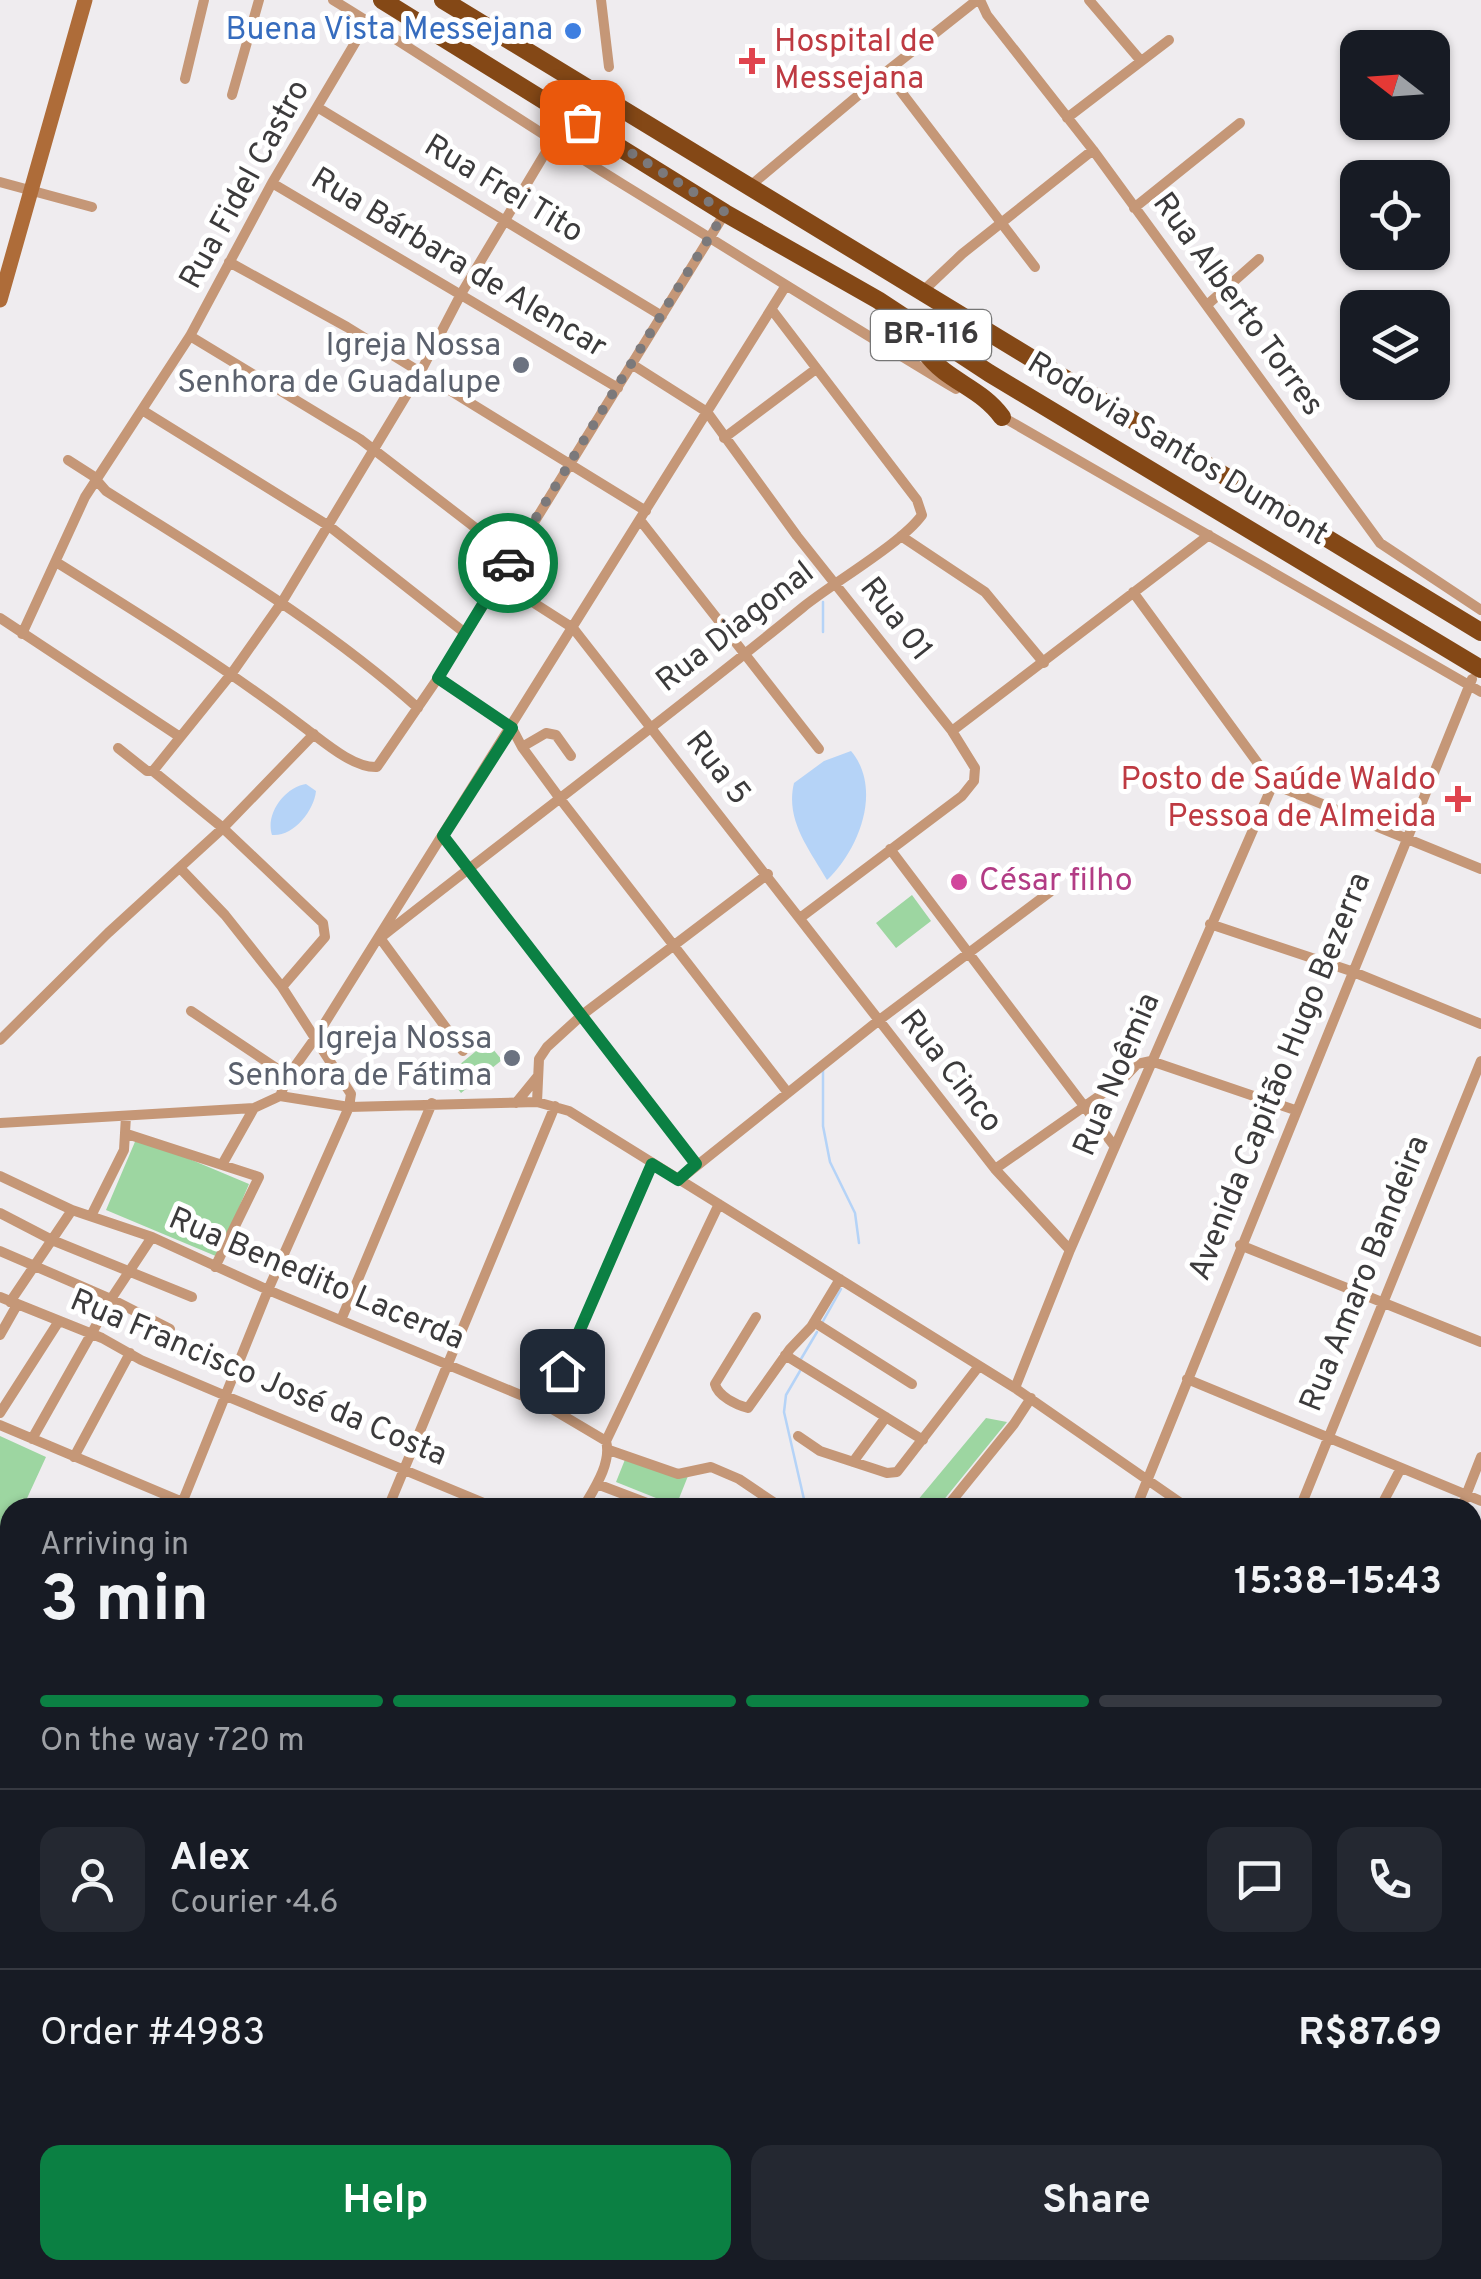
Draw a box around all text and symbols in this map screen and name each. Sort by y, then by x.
place label: Buena Vista Messejana [226,11,553,51]
marker: Buena Vista Messejana [562,20,584,42]
place label: Hospital de Messejana [774,23,935,100]
north arrow [1340,30,1450,140]
map controls [1340,30,1450,400]
marker: Hospital de Messejana [739,48,765,74]
street label: Rua Fidel Castro [172,73,320,297]
pin [540,80,625,165]
icon: bag [555,95,610,150]
street label: Rua Frei Tito [416,127,590,253]
street label: Rua Bárbara de Alencar [303,160,613,368]
button: locate [1340,160,1450,270]
street label: Rua Alberto Torres [1143,185,1331,425]
button: layers [1340,290,1450,400]
road number: BR-116 [871,310,991,360]
place label: Igreja Nossa Senhora de Guadalupe [177,327,501,404]
street label: Rodovia Santos Dumont [1019,344,1335,556]
marker: Igreja Nossa Senhora de Guadalupe [510,354,532,376]
courier [458,513,558,613]
icon: car [481,536,536,591]
street label: Rua Diagonal [649,554,823,702]
street label: Rua 01 [850,570,940,670]
street label: Rua 5 [676,724,758,814]
place label: Posto de Saúde Waldo Pessoa de Almeida [1120,761,1436,838]
marker: Posto de Saúde Waldo Pessoa de Almeida [1445,786,1471,812]
place label: César filho [979,862,1133,902]
street label: Avenida Capitão Hugo Bezerra [1181,867,1381,1287]
marker: César filho [948,871,970,893]
street label: Rua Noêmia [1066,987,1170,1163]
street label: Rua Cinco [890,1003,1010,1141]
place label: Igreja Nossa Senhora de Fátima [227,1020,492,1097]
marker: Igreja Nossa Senhora de Fátima [501,1047,523,1069]
street label: Rua Amaro Bandeira [1292,1130,1440,1418]
street label: Rua Benedito Lacerda [162,1200,470,1360]
street label: Rua Francisco José da Costa [64,1281,452,1477]
pin [520,1329,605,1414]
icon: home [535,1344,590,1399]
text: Arriving in [40,1526,189,1566]
text: 15:38–15:43 [1234,1559,1442,1608]
text: 3 min [40,1562,209,1644]
text: On the way · 720 m [40,1722,305,1762]
button: person [40,1827,145,1932]
button: chat [1207,1827,1312,1932]
button: phone [1337,1827,1442,1932]
text: Alex [170,1835,250,1884]
text: Courier · 4.6 [170,1884,339,1924]
text: Order #4983 [40,2010,265,2059]
text: R$87.69 [1298,2010,1442,2059]
button: Help [40,2145,731,2260]
button: Share [751,2145,1442,2260]

